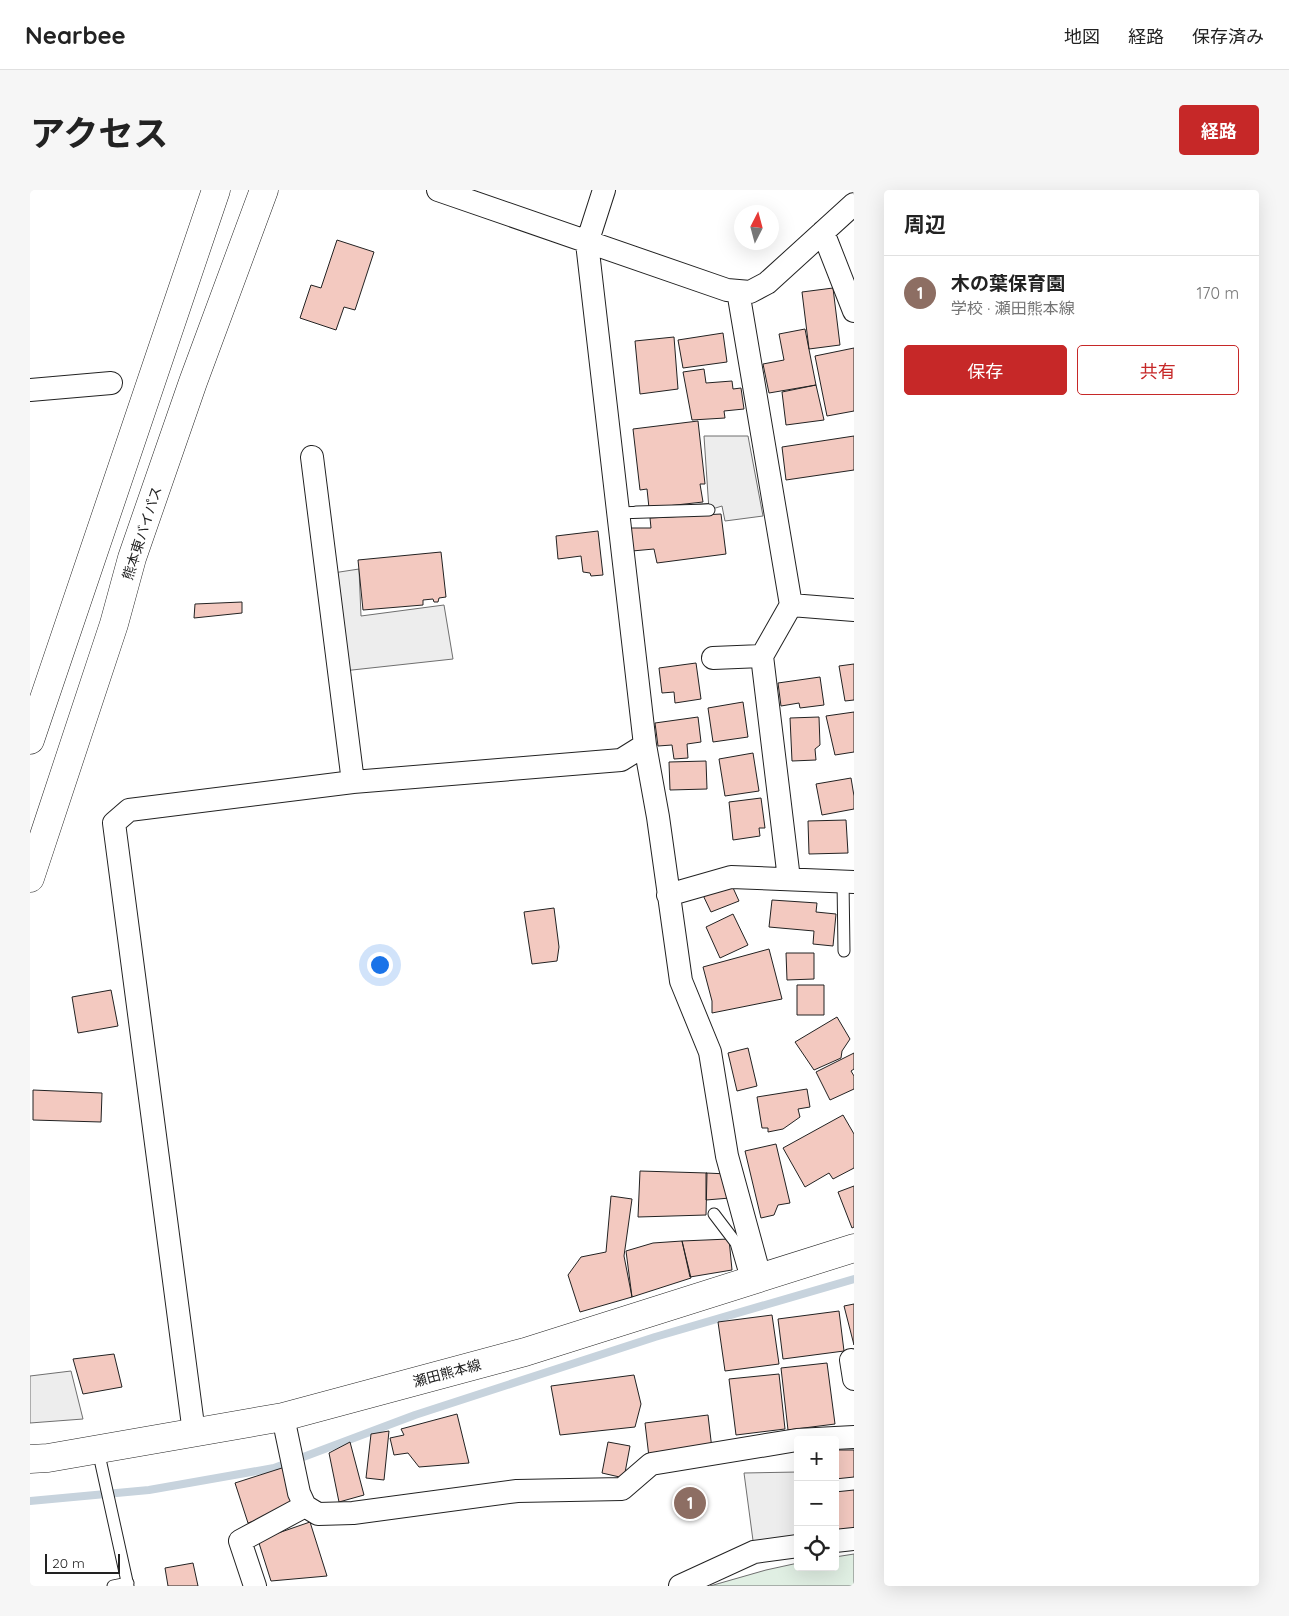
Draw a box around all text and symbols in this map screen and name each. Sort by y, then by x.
text: Nearbee [25,20,126,50]
text: 地図 [1064,25,1100,48]
text: 経路 [1128,25,1164,48]
text: 保存済み [1192,25,1264,48]
button: 経路 [1179,105,1259,155]
text: アクセス [30,111,168,155]
north arrow [734,205,779,250]
text: 周辺 [904,211,946,237]
text: 木の葉保育園 [951,271,1065,295]
text: 1 [917,283,923,303]
text: 170 m [1196,283,1239,303]
text: 学校 · 瀬田熊本線 [951,298,1075,318]
button: 保存 [904,345,1067,395]
button: 共有 [1077,345,1239,395]
street label: 熊本東バイパス [118,484,166,582]
your location [367,952,393,978]
street label: 瀬田熊本線 [411,1355,483,1391]
map controls [794,1436,839,1571]
button: + [794,1436,839,1481]
button: − [794,1481,839,1526]
pin: 1 [674,1484,706,1522]
button: locate [794,1526,839,1571]
scale bar [45,1551,120,1574]
text: 20 m [52,1554,85,1572]

